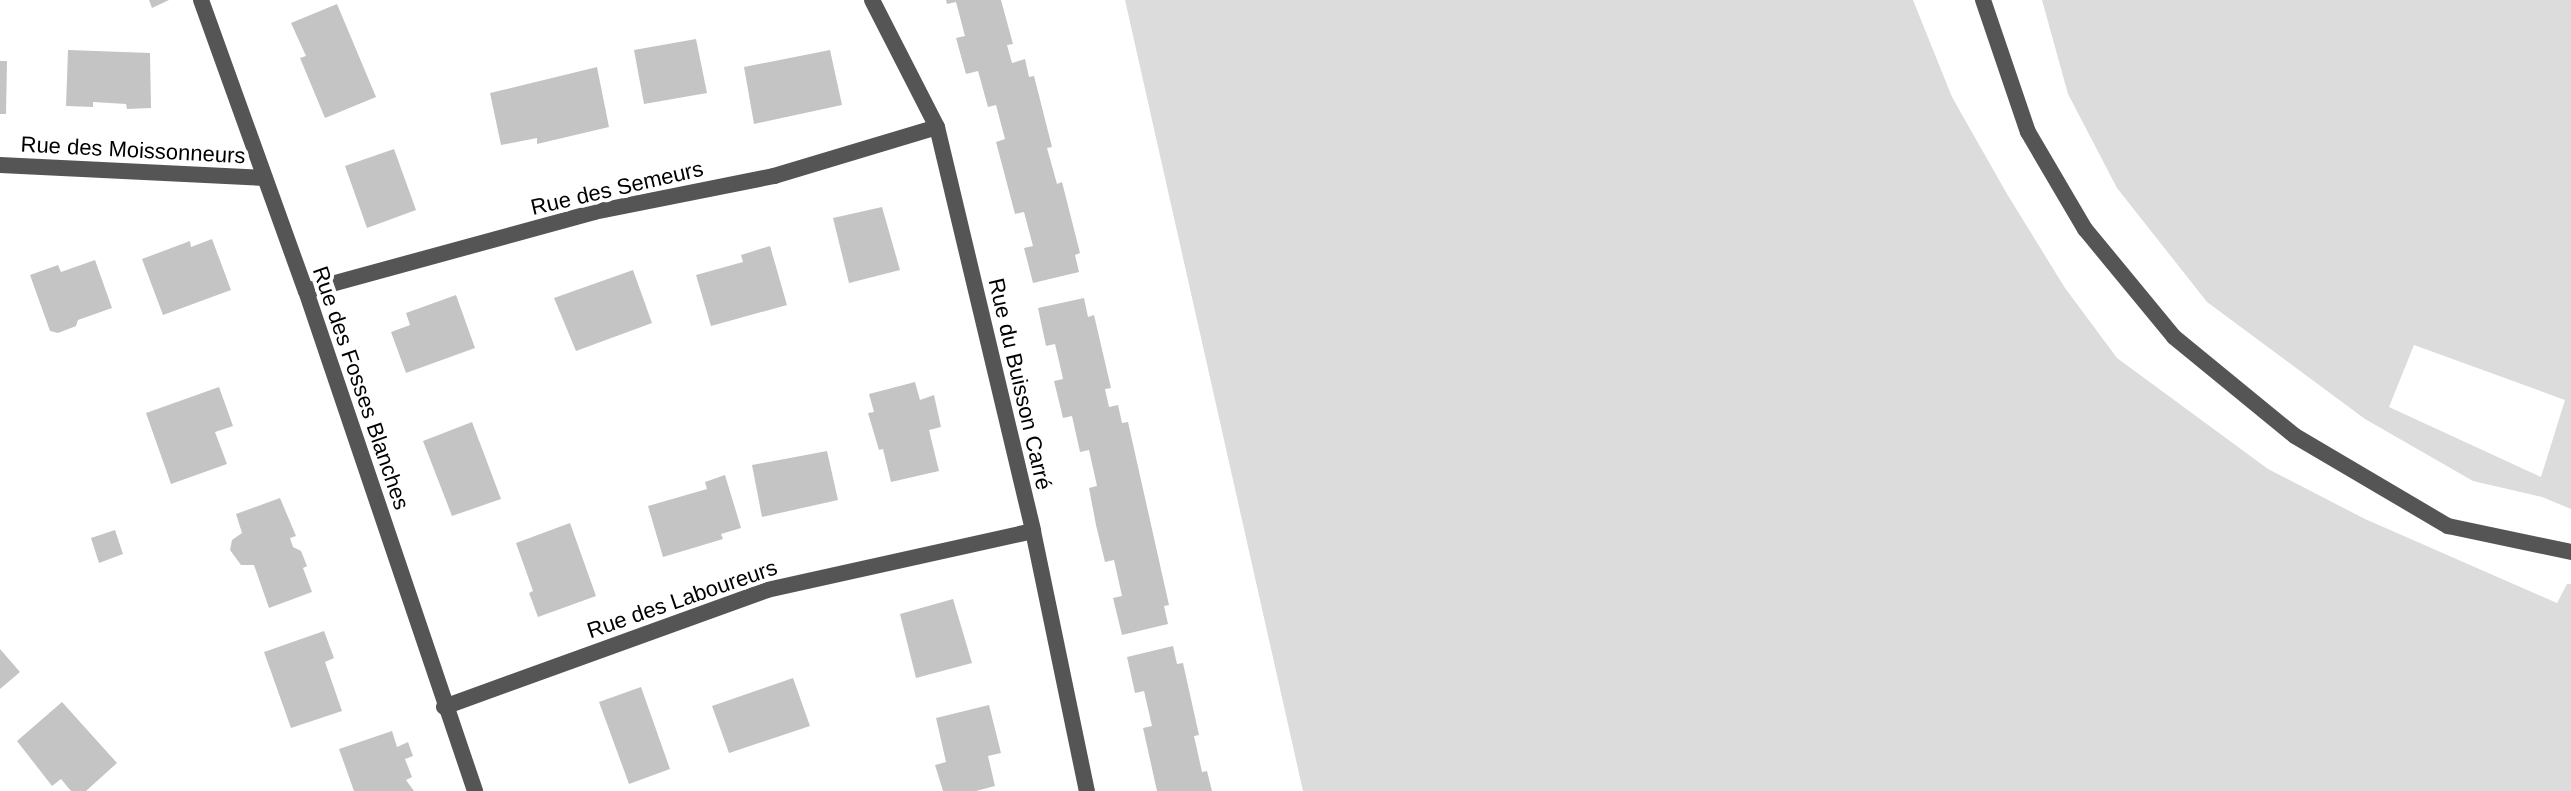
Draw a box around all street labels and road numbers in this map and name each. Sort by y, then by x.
street label: Rue des Moissonneurs [20,131,246,169]
street label: Rue des Semeurs [528,155,706,221]
street label: Rue des Fosses Blanches [307,263,415,513]
street label: Rue du Buisson Carré [983,276,1057,492]
street label: Rue des Laboureurs [583,554,781,644]

